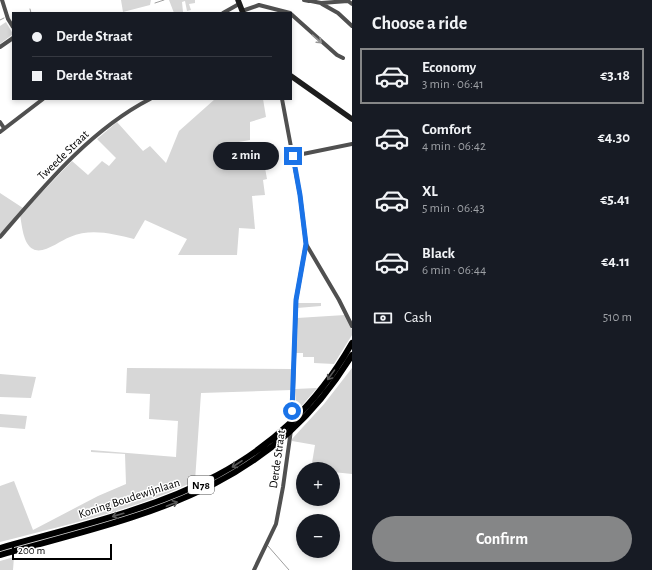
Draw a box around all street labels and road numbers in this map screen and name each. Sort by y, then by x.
street label: Tweede Straat [35,128,91,182]
street label: Derde Straat [267,429,287,489]
street label: Koning Boudewijnlaan [77,476,181,521]
road number: N78 [188,476,214,494]

